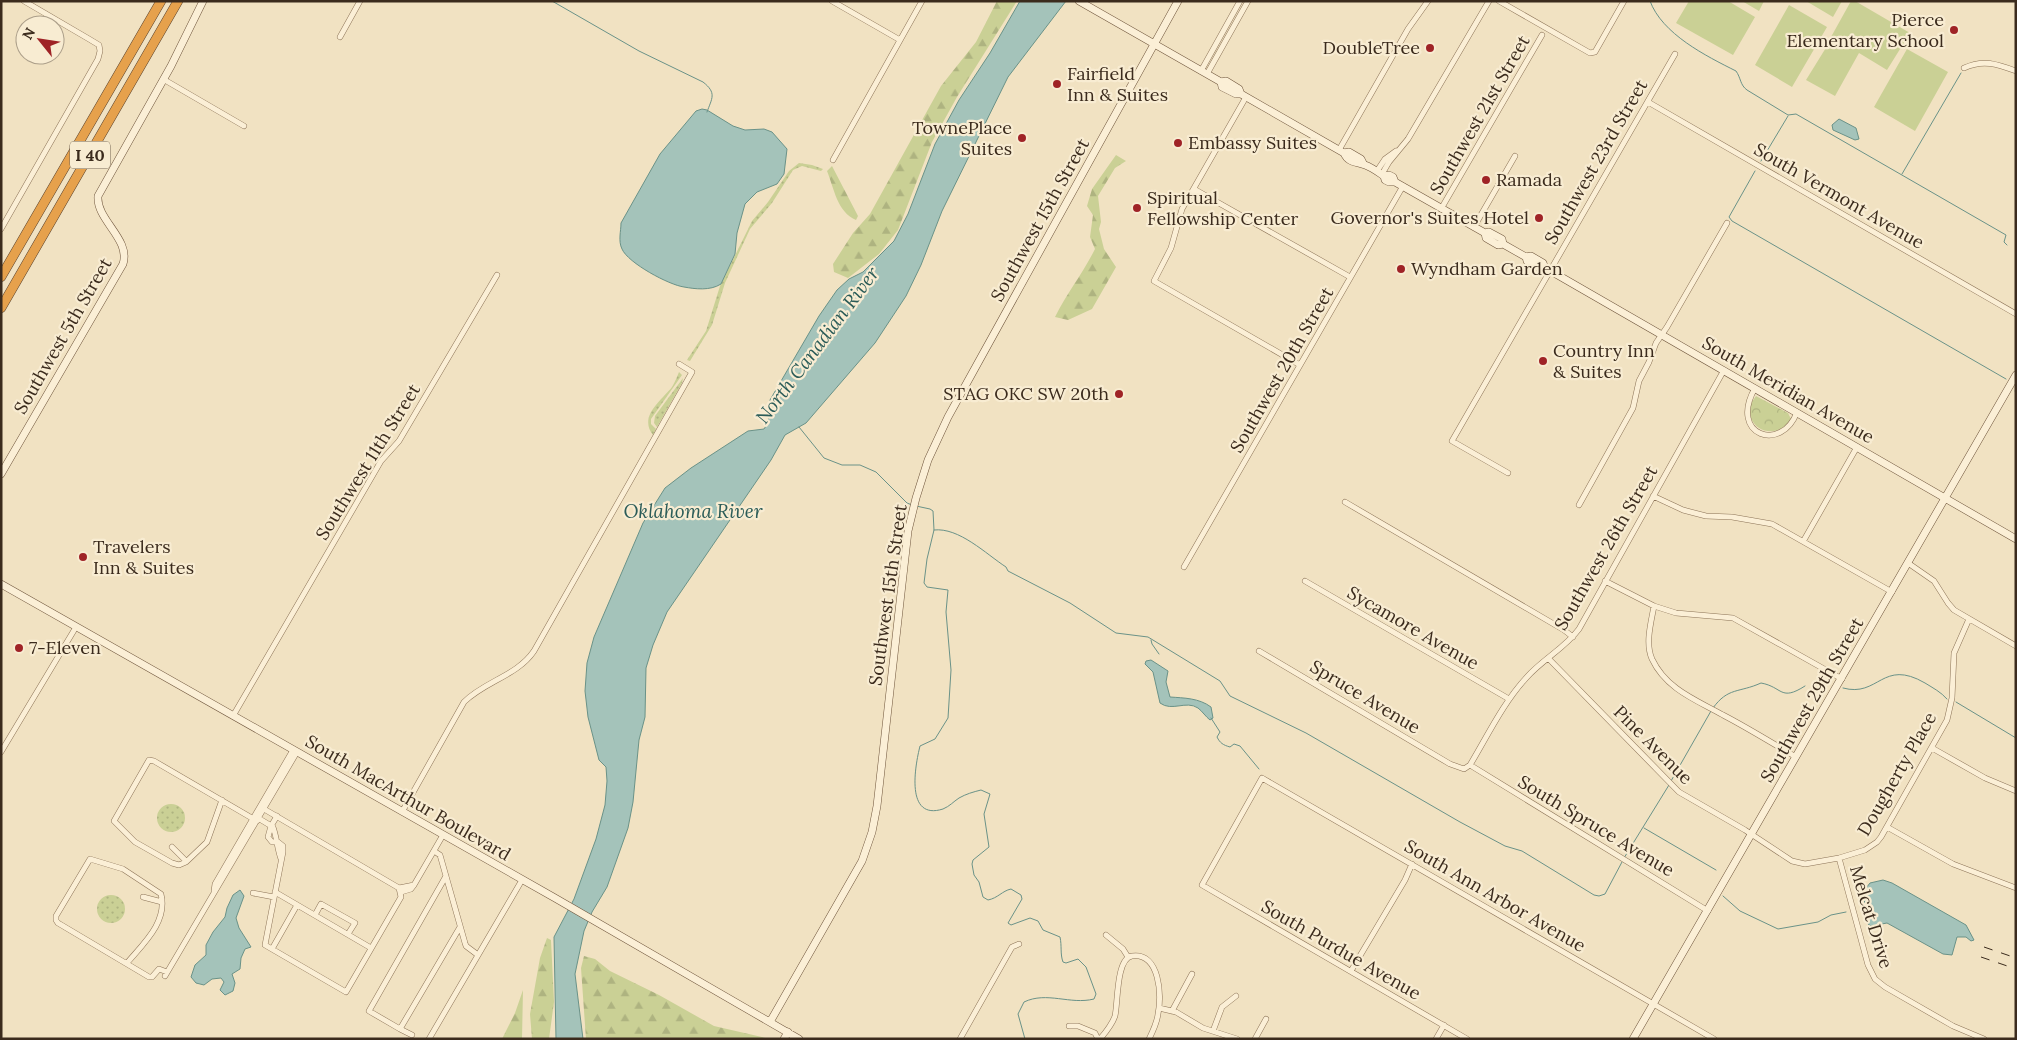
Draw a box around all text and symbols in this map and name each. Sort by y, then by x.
place label: Pierce Elementary School [1786,8,1944,52]
north arrow [15,15,65,65]
text: N [18,24,39,43]
marker: Pierce Elementary School [1948,24,1960,36]
street label: Southwest 21st Street [1425,31,1535,199]
place label: DoubleTree [1323,36,1420,59]
marker: DoubleTree [1424,42,1436,54]
place label: Fairfield Inn & Suites [1067,62,1168,106]
street label: Southwest 23rd Street [1539,75,1652,248]
marker: Fairfield Inn & Suites [1051,78,1063,90]
place label: TownePlace Suites [912,116,1012,160]
place label: Embassy Suites [1188,131,1317,154]
marker: TownePlace Suites [1016,132,1028,144]
street label: Southwest 15th Street [985,134,1094,305]
marker: Embassy Suites [1172,137,1184,149]
street label: South Vermont Avenue [1750,137,1929,254]
road number: I 40 [70,142,110,168]
place label: Ramada [1496,168,1562,191]
marker: Ramada [1480,174,1492,186]
place label: Spiritual Fellowship Center [1147,186,1298,230]
marker: Spiritual Fellowship Center [1131,202,1143,214]
place label: Governor's Suites Hotel [1330,206,1529,229]
marker: Governor's Suites Hotel [1533,212,1545,224]
street label: Southwest 5th Street [8,254,117,418]
place label: Wyndham Garden [1411,257,1563,280]
water label: North Canadian River [750,261,884,428]
marker: Wyndham Garden [1395,263,1407,275]
street label: Southwest 20th Street [1225,283,1338,457]
street label: South Meridian Avenue [1698,331,1879,448]
place label: Country Inn & Suites [1553,339,1655,383]
marker: Country Inn & Suites [1537,355,1549,367]
street label: Southwest 11th Street [310,379,425,544]
place label: STAG OKC SW 20th [943,382,1109,405]
marker: STAG OKC SW 20th [1113,388,1125,400]
street label: Southwest 26th Street [1549,461,1662,634]
water label: Oklahoma River [623,499,763,523]
street label: Southwest 15th Street [863,503,912,687]
place label: Travelers Inn & Suites [93,535,194,579]
marker: Travelers Inn & Suites [77,551,89,563]
street label: Sycamore Avenue [1343,581,1483,675]
street label: Southwest 29th Street [1755,613,1868,786]
place label: 7-Eleven [29,636,101,659]
marker: 7-Eleven [13,642,25,654]
street label: Spruce Avenue [1306,655,1425,739]
street label: Pine Avenue [1609,700,1698,789]
street label: Dougherty Place [1852,708,1941,840]
street label: South MacArthur Boulevard [302,729,515,866]
street label: South Spruce Avenue [1514,770,1679,881]
street label: South Ann Arbor Avenue [1401,834,1590,957]
street label: Melcat Drive [1845,863,1898,971]
street label: South Purdue Avenue [1257,895,1425,1005]

